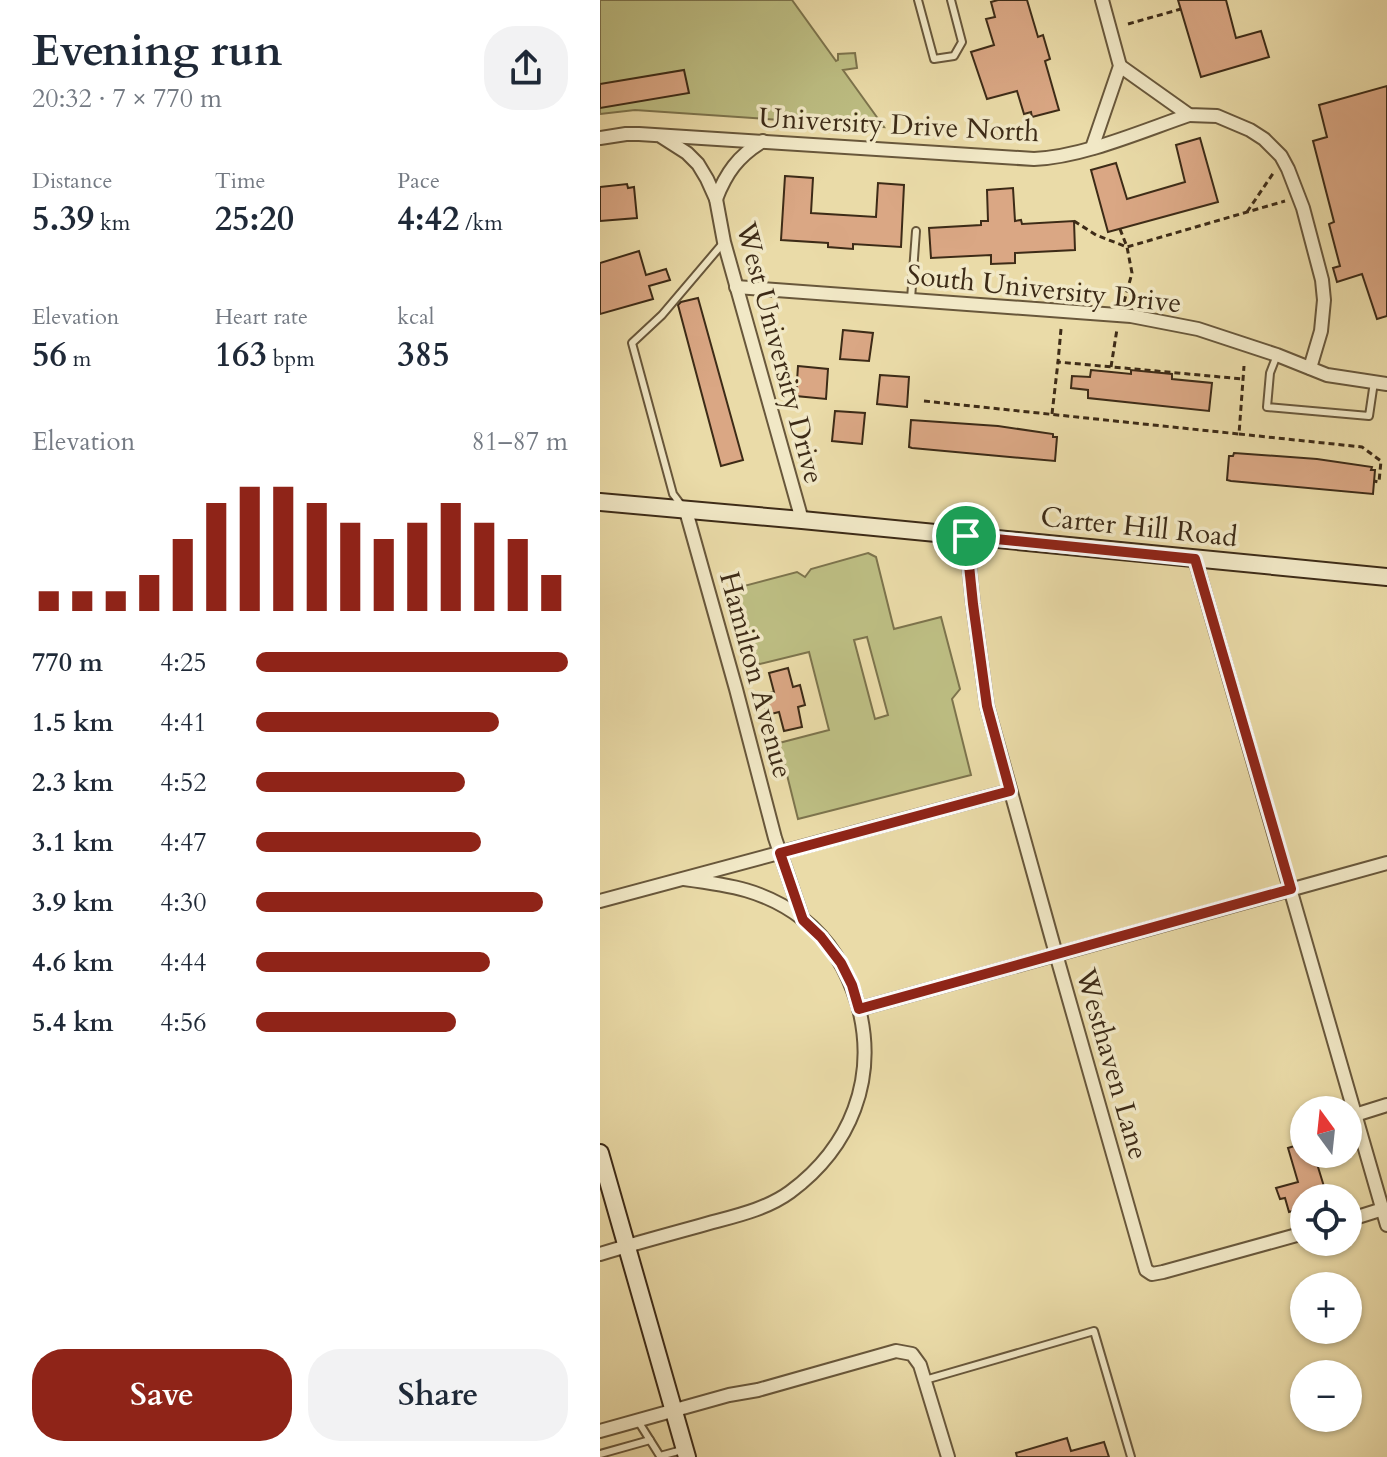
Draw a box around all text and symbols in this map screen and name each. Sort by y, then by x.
text: Evening run [32,21,282,81]
button: share [484,26,568,110]
text: 20:32 · 7 × 770 m [32,81,222,116]
street label: University Drive North [758,99,1040,151]
text: Distance [32,166,112,196]
text: Time [215,166,266,196]
text: Pace [397,166,440,196]
text: 5.39 [32,196,94,242]
text: 25:20 [215,196,294,242]
text: 4:42 [397,196,459,242]
text: km [94,208,130,238]
text: /km [459,208,503,238]
street label: West University Drive [727,217,833,488]
street label: South University Drive [905,256,1183,322]
text: Elevation [32,302,119,332]
text: Heart rate [215,302,308,332]
text: kcal [397,302,434,332]
text: 56 [32,332,67,378]
text: 163 [215,332,267,378]
text: 385 [397,332,450,378]
text: m [67,344,91,374]
text: bpm [267,344,315,374]
text: Elevation [32,424,135,459]
text: 81–87 m [471,424,568,459]
street label: Carter Hill Road [1039,498,1239,556]
pin [932,502,1000,570]
icon: arrive [944,514,988,558]
street label: Hamilton Avenue [710,567,802,783]
text: 770 m [32,645,103,680]
text: 4:25 [160,645,207,680]
text: 1.5 km [32,705,113,740]
text: 4:41 [160,705,207,740]
text: 2.3 km [32,765,113,800]
text: 4:52 [160,765,207,800]
text: 3.1 km [32,825,113,860]
text: 4:47 [160,825,207,860]
text: 3.9 km [32,885,113,920]
text: 4:30 [160,885,207,920]
text: 4.6 km [32,945,113,980]
text: 4:44 [160,945,207,980]
street label: Westhaven Lane [1066,963,1157,1164]
text: 5.4 km [32,1005,113,1040]
text: 4:56 [160,1005,207,1040]
north arrow [1290,1096,1362,1168]
map controls [1290,1096,1362,1432]
button: locate [1290,1184,1362,1256]
button: + [1290,1272,1362,1344]
button: Save [32,1349,292,1441]
button: Share [308,1349,568,1441]
button: − [1290,1360,1362,1432]

